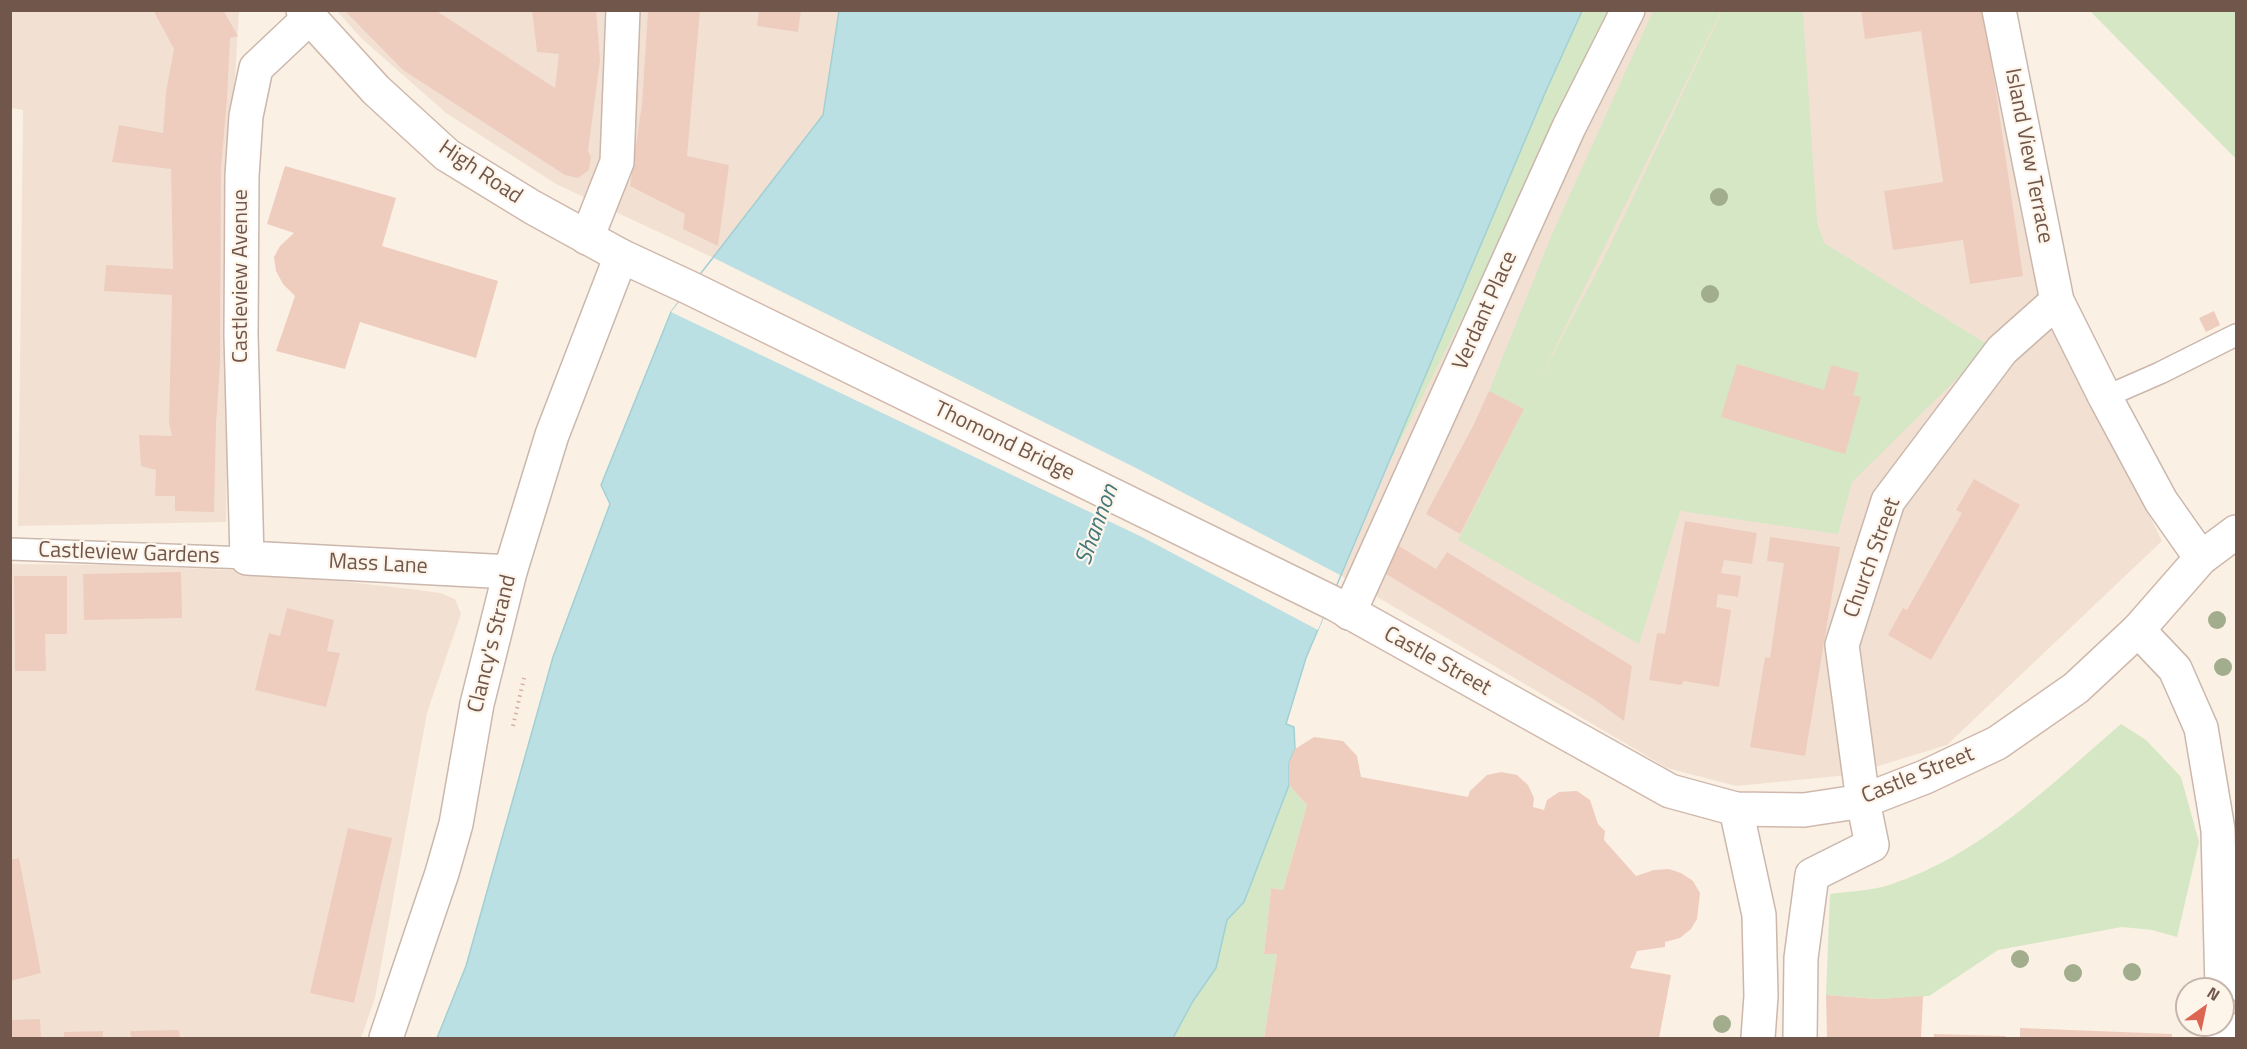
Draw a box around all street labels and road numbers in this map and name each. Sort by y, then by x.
street label: Island View Terrace [1998,66,2058,246]
street label: High Road [433,135,527,211]
street label: Castleview Avenue [229,189,255,363]
street label: Verdant Place [1448,248,1524,374]
street label: Thomond Bridge [929,397,1079,487]
street label: Church Street [1839,494,1907,622]
street label: Castleview Gardens [38,538,220,570]
street label: Mass Lane [328,549,428,581]
street label: Clancy's Strand [463,572,523,716]
street label: Castle Street [1379,622,1495,702]
street label: Castle Street [1858,742,1978,810]

